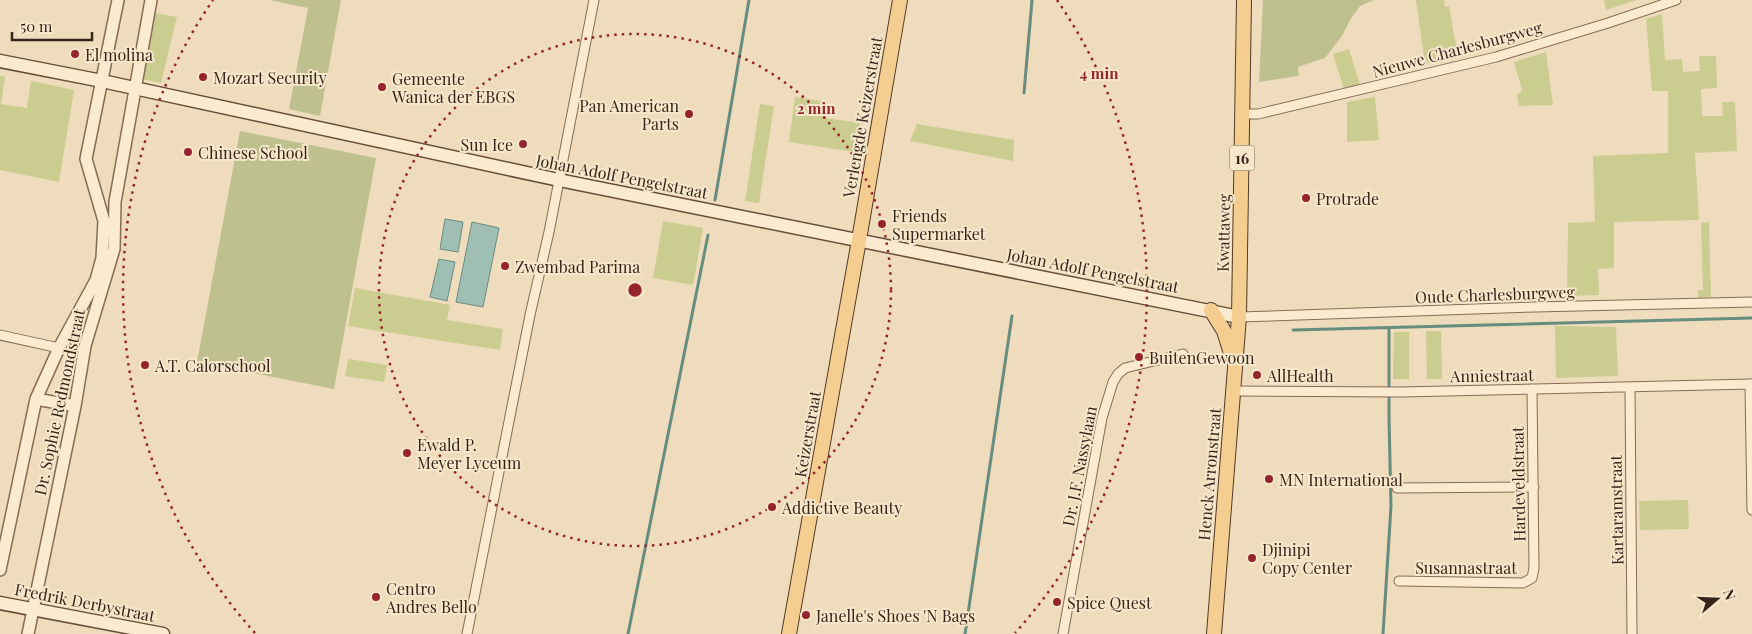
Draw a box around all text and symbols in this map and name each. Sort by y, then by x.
scale bar [12,10,92,42]
text: 50 m [20,16,53,36]
street label: Nieuwe Charlesburgweg [1370,16,1545,82]
street label: Verlengde Keizerstraat [837,34,887,200]
place label: El molina [85,44,153,65]
marker: El molina [69,48,81,60]
text: 4 min [1080,63,1119,83]
place label: Mozart Security [213,67,327,88]
place label: Gemeente Wanica der EBGS [391,68,515,107]
marker: Mozart Security [197,71,209,83]
marker: Gemeente Wanica der EBGS [376,81,388,93]
place label: Pan American Parts [579,95,679,134]
text: 2 min [797,98,836,118]
marker: Pan American Parts [683,108,695,120]
place label: Sun Ice [461,134,513,155]
marker: Sun Ice [517,138,529,150]
place label: Chinese School [198,142,308,163]
marker: Chinese School [182,146,194,158]
road number: 16 [1230,146,1254,170]
street label: Johan Adolf Pengelstraat [533,149,710,203]
place label: Protrade [1316,188,1379,209]
marker: Protrade [1300,192,1312,204]
street label: Kwattaweg [1212,193,1234,272]
place label: Friends Supermarket [892,205,986,244]
marker: Friends Supermarket [876,218,888,230]
street label: Johan Adolf Pengelstraat [1004,243,1181,297]
place label: Zwembad Parima [515,256,640,277]
marker: Zwembad Parima [499,260,511,272]
centre of rings [626,281,644,299]
street label: Oude Charlesburgweg [1415,281,1576,307]
street label: Dr. Sophie Redmondstraat [29,307,89,497]
place label: BuitenGewoon [1149,347,1255,368]
marker: BuitenGewoon [1133,351,1145,363]
place label: A.T. Calorschool [154,355,271,376]
marker: A.T. Calorschool [139,359,151,371]
street label: Anniestraat [1449,364,1534,386]
place label: AllHealth [1266,365,1334,386]
marker: AllHealth [1251,369,1263,381]
street label: Keizerstraat [789,389,825,479]
street label: Dr. J.F. Nassylaan [1057,404,1101,528]
street label: Henck Arronstraat [1193,406,1225,541]
street label: Hardeveldstraat [1506,426,1530,542]
place label: Ewald P. Meyer Lyceum [417,434,521,473]
marker: Ewald P. Meyer Lyceum [401,447,413,459]
street label: Kartaramstraat [1605,454,1627,565]
place label: MN International [1279,469,1403,490]
marker: MN International [1263,473,1275,485]
place label: Addictive Beauty [781,497,902,518]
marker: Addictive Beauty [766,501,778,513]
place label: Djinipi Copy Center [1262,539,1352,578]
marker: Djinipi Copy Center [1246,552,1258,564]
street label: Susannastraat [1415,557,1517,578]
north arrow [1692,574,1742,624]
street label: Fredrik Derbystraat [13,578,157,626]
place label: Centro Andres Bello [385,578,477,617]
text: N [1719,587,1740,602]
marker: Centro Andres Bello [370,591,382,603]
place label: Spice Quest [1067,592,1152,613]
marker: Spice Quest [1051,596,1063,608]
place label: Janelle's Shoes 'N Bags [815,605,975,626]
marker: Janelle's Shoes 'N Bags [800,609,812,621]

